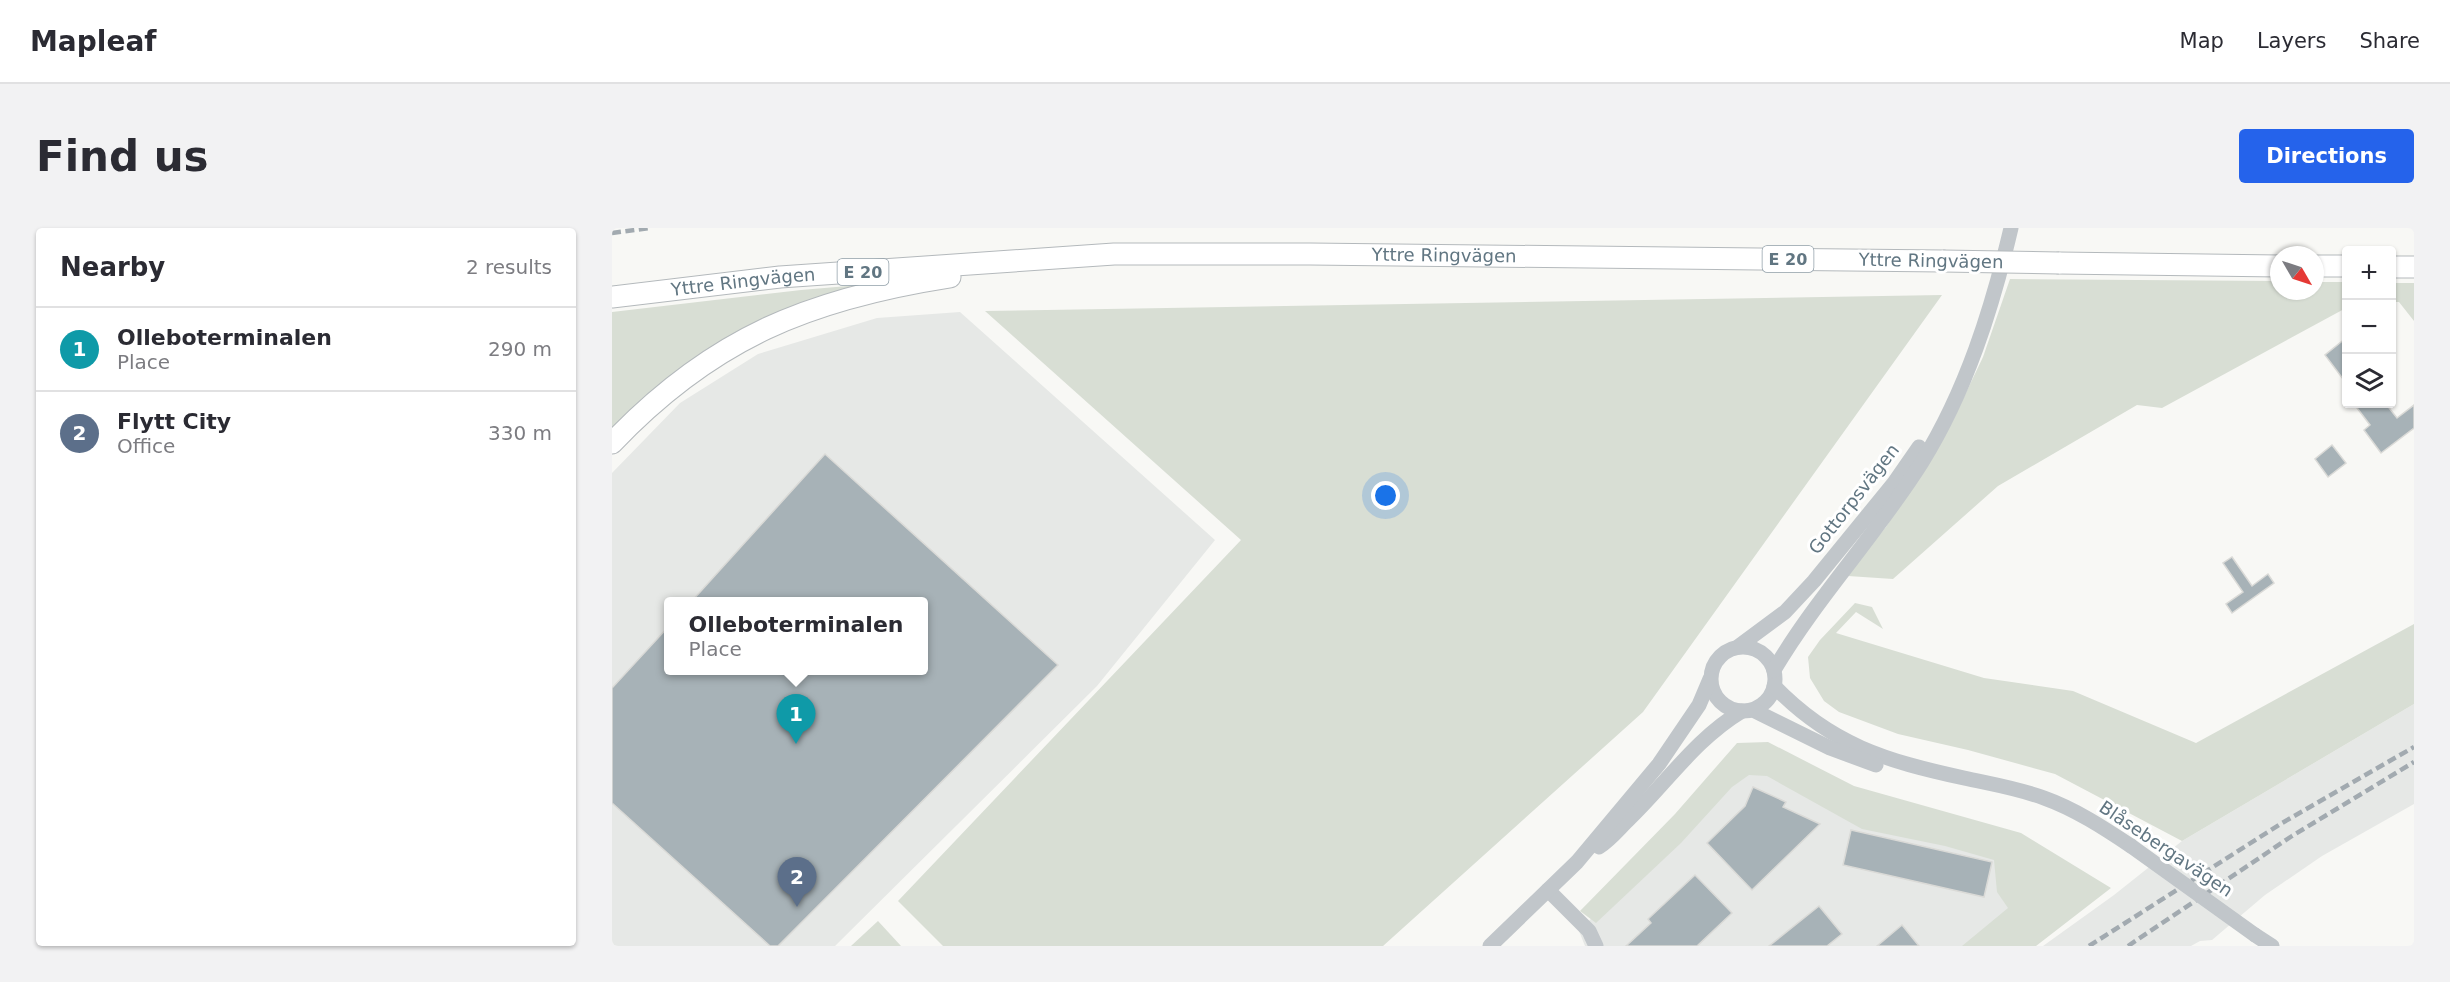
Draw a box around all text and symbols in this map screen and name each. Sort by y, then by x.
text: Mapleaf [30,25,156,58]
text: Map [2180,29,2224,53]
text: Layers [2257,29,2326,53]
text: Share [2359,29,2420,53]
button: Directions [2239,129,2414,183]
text: Find us [36,132,209,181]
street label: Yttre Ringvägen [1370,244,1517,266]
road number: E 20 [1762,246,1814,272]
north arrow [2270,246,2324,300]
map controls [2342,246,2396,408]
button: + [2342,246,2396,300]
street label: Yttre Ringvägen [1857,249,2004,272]
text: Nearby [60,252,165,282]
text: 2 results [466,255,552,279]
road number: E 20 [838,259,888,285]
street label: Yttre Ringvägen [669,264,816,300]
button: − [2342,300,2396,354]
text: Olleboterminalen [117,325,332,350]
text: 1 [73,337,86,361]
text: 290 m [488,337,552,361]
text: Place [117,350,170,374]
button: layers [2342,354,2396,408]
text: Flytt City [117,409,231,434]
text: 2 [73,421,86,445]
text: 330 m [488,421,552,445]
text: Office [117,434,175,458]
street label: Gottorpsvägen [1804,439,1903,558]
your location [1371,481,1400,510]
popup [664,597,928,675]
text: Olleboterminalen [689,612,903,637]
text: Place [689,637,742,661]
pin: 1 [776,694,816,744]
street label: Blåsebergavägen [2096,796,2237,901]
pin: 2 [778,858,816,907]

